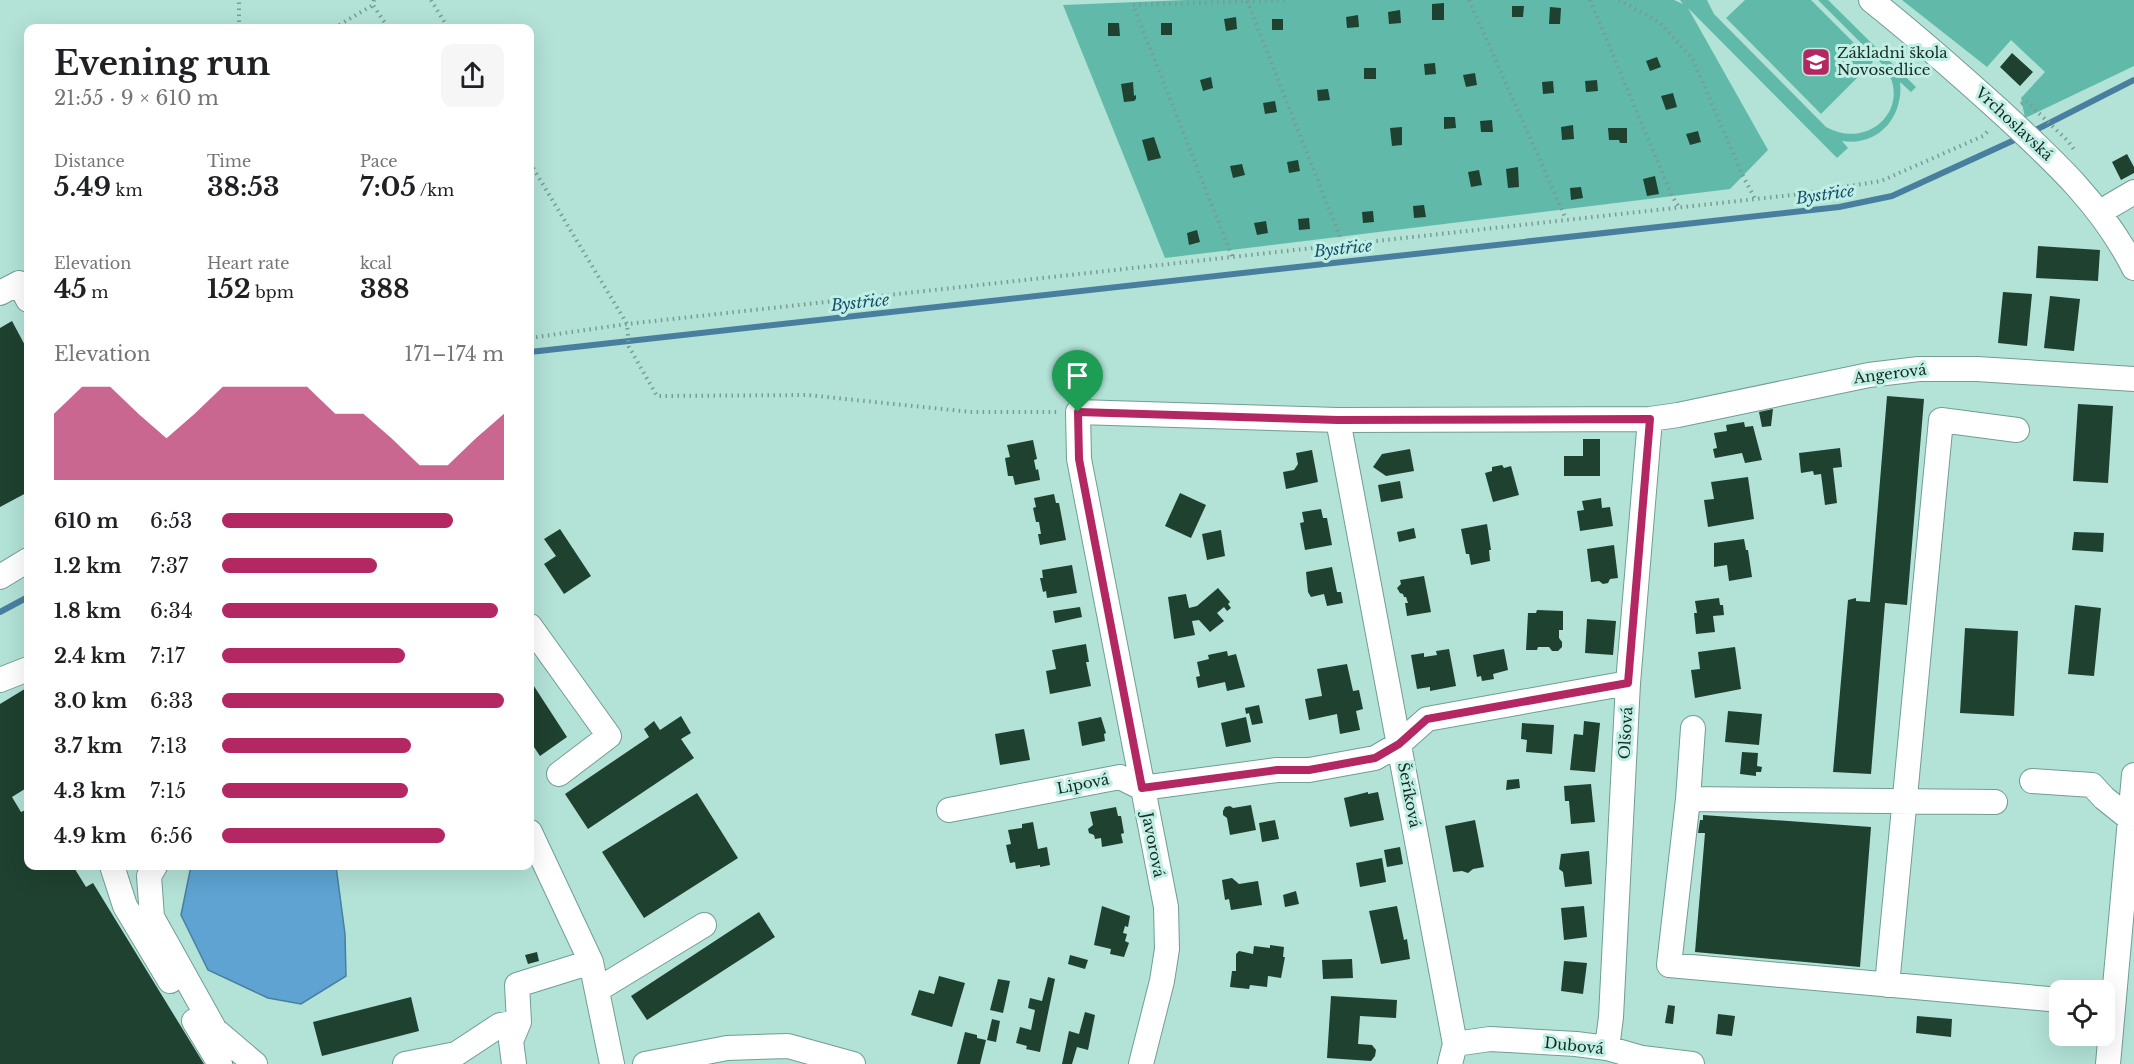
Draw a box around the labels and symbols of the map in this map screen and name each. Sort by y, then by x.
place label: Základni škola Novosedlice [1837,43,1948,79]
school or university icon: Základni škola Novosedlice [1800,46,1832,78]
street label: Vrchoslavská [1971,82,2058,165]
water label: Bystřice [1794,180,1856,208]
water label: Bystřice [1312,235,1374,261]
water label: Bystřice [829,289,891,315]
pin [1052,350,1103,412]
street label: Angerová [1851,360,1928,388]
street label: Olšová [1615,706,1636,760]
street label: Šeříková [1394,761,1425,830]
street label: Lipová [1055,769,1111,798]
street label: Javorová [1137,809,1169,880]
street label: Dubová [1543,1033,1606,1058]

